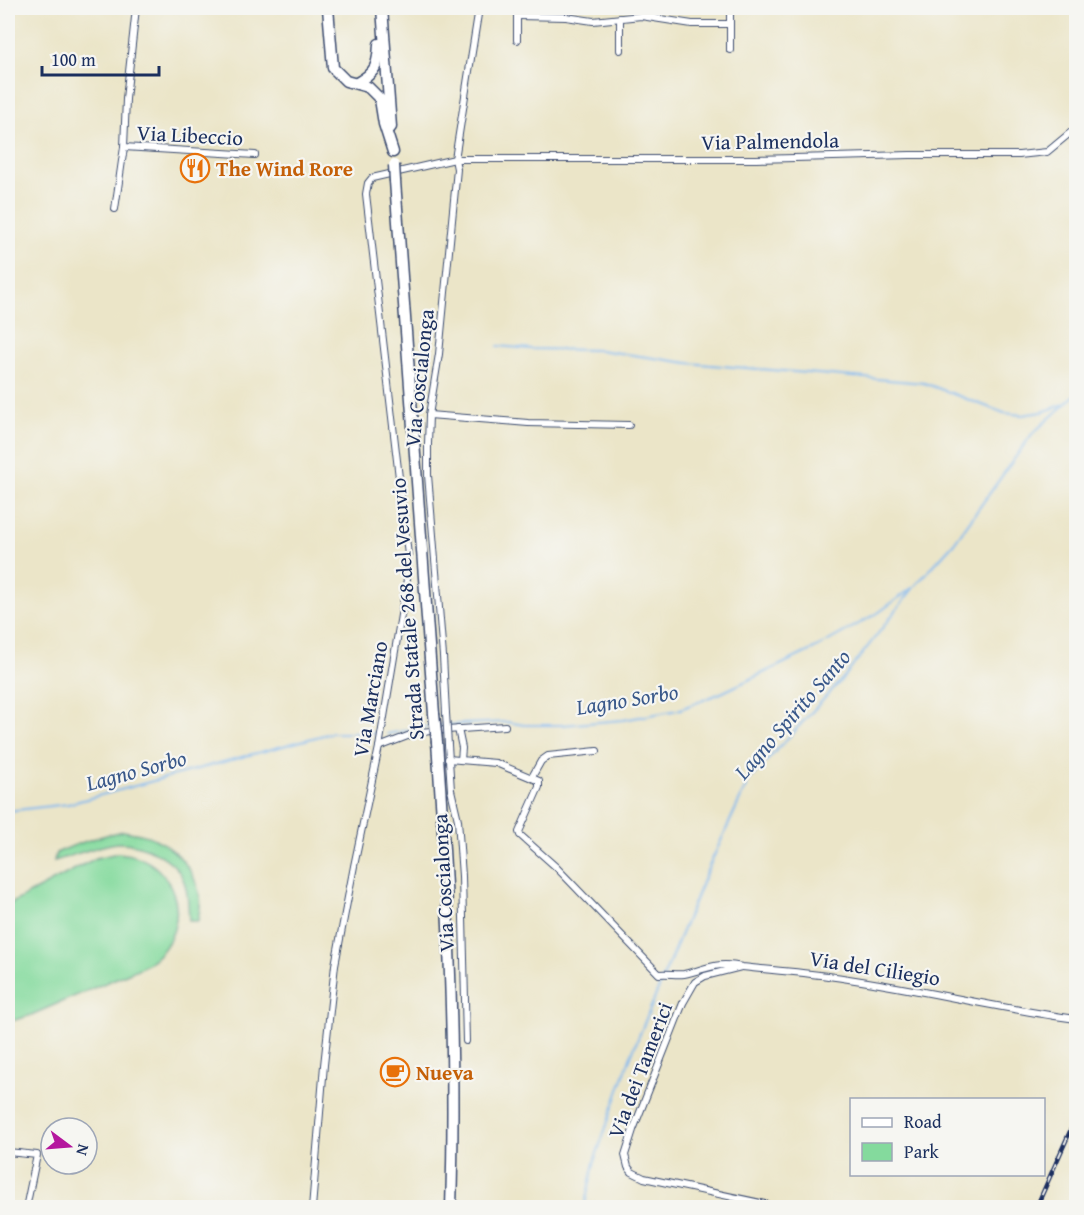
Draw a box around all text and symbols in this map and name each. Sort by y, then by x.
scale bar [42,39,159,77]
text: 100 m [51,46,96,73]
street label: Via Libeccio [136,117,244,153]
street label: Via Palmendola [701,124,839,158]
restaurant icon: The Wind Rore [179,152,211,184]
place label: The Wind Rore [216,153,353,184]
street label: Via Coscialonga [396,307,442,449]
street label: Strada Statale 268 del Vesuvio [382,477,432,741]
street label: Via Marciano [345,639,395,759]
water label: Lagno Spirito Santo [726,642,858,787]
water label: Lagno Sorbo [573,675,680,723]
water label: Lagno Sorbo [81,741,190,799]
street label: Via Coscialonga [424,813,462,953]
street label: Via del Ciliegio [807,942,943,994]
street label: Via dei Tamerici [600,997,680,1143]
cafe icon: Nueva [379,1056,411,1088]
place label: Nueva [416,1057,474,1088]
legend [850,1098,1045,1176]
text: Road [904,1108,942,1135]
north arrow [39,1116,99,1176]
text: Park [904,1138,940,1165]
text: N [70,1142,96,1159]

